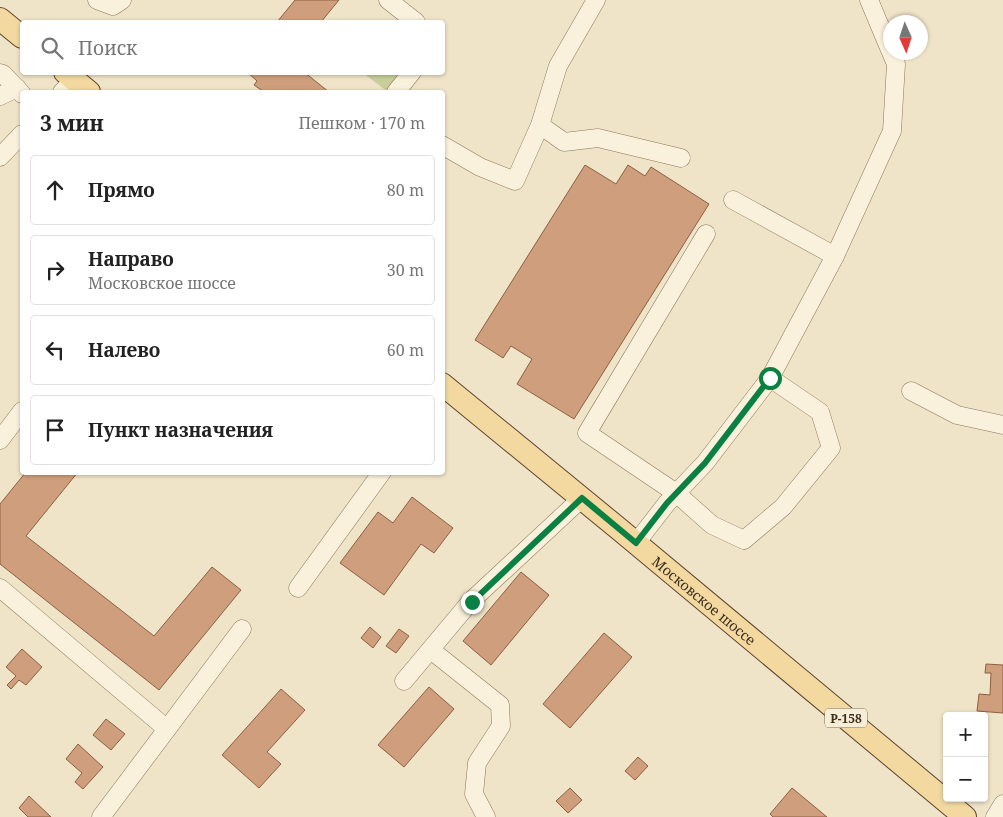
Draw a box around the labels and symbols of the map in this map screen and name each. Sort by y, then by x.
north arrow [883,15,928,60]
route start [759,367,782,390]
street label: Московское шоссе [649,551,760,649]
route end [461,591,484,614]
road number: Р-158 [825,708,867,728]

